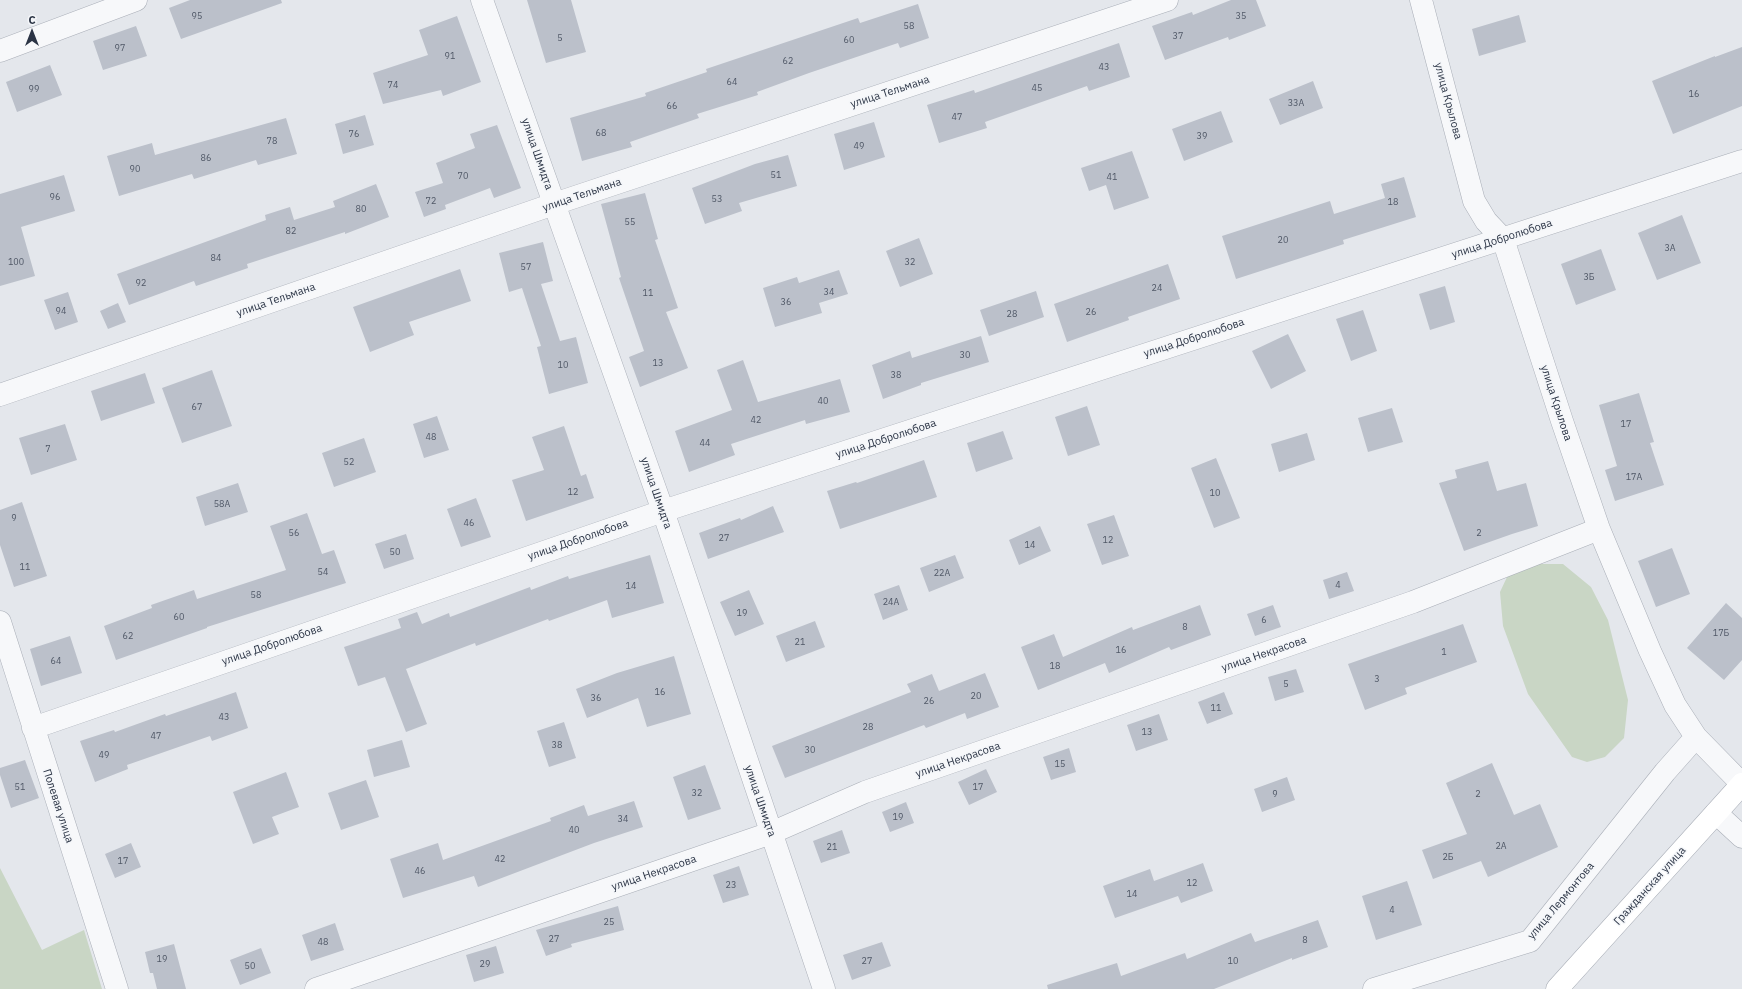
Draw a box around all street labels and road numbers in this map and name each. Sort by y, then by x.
street label: улица Крылова [1431,61,1465,141]
street label: улица Тельмана [849,73,931,111]
street label: улица Шмидта [519,116,555,192]
street label: улица Тельмана [541,175,623,215]
street label: улица Добролюбова [1450,216,1554,262]
street label: улица Тельмана [235,280,317,320]
street label: улица Добролюбова [1142,315,1246,361]
street label: улица Крылова [1538,363,1574,443]
street label: улица Добролюбова [834,416,938,462]
street label: улица Шмидта [638,455,674,531]
street label: улица Добролюбова [526,517,630,563]
street label: улица Добролюбова [220,622,324,668]
street label: улица Некрасова [1220,633,1308,675]
street label: улица Некрасова [914,739,1002,781]
street label: улица Шмидта [742,763,778,839]
street label: Полевая улица [40,767,76,845]
street label: Гражданская улица [1611,844,1689,928]
street label: улица Некрасова [610,852,698,894]
street label: улица Лермонтова [1525,860,1597,942]

